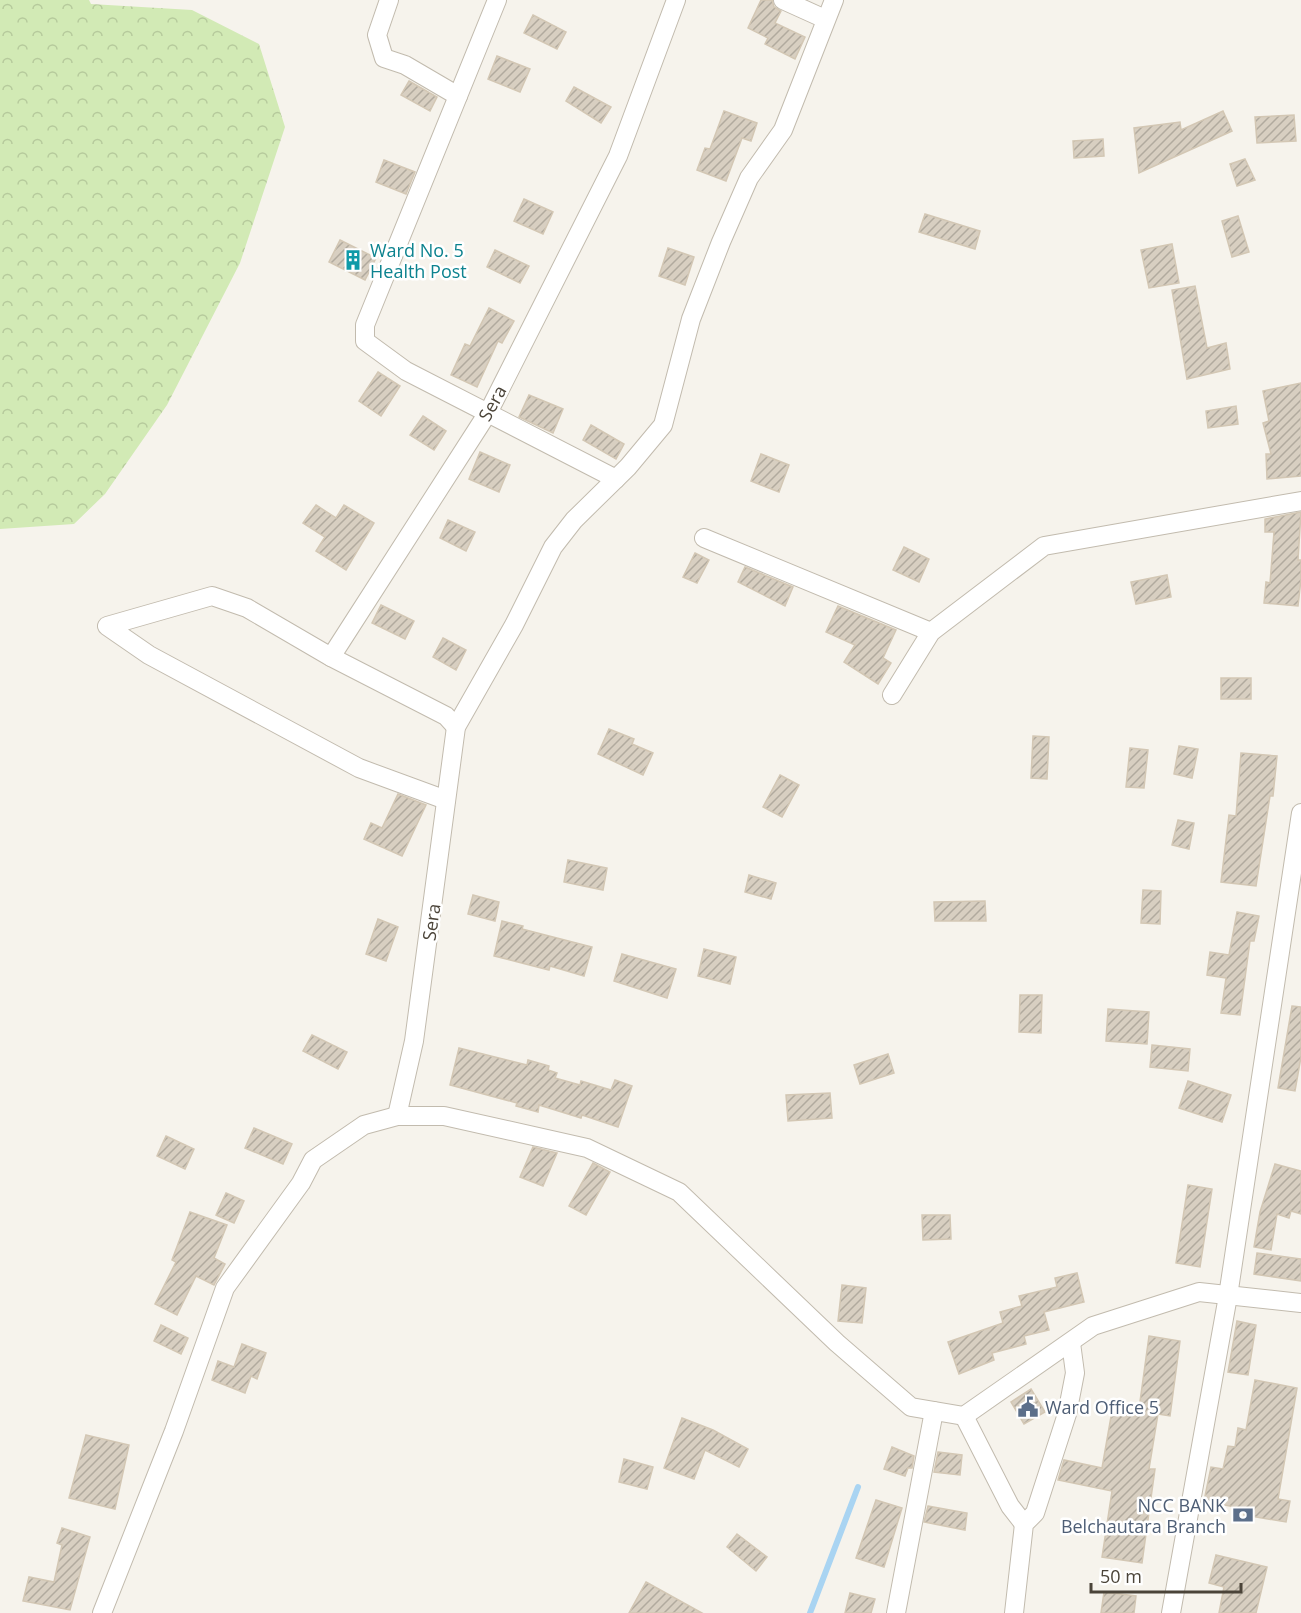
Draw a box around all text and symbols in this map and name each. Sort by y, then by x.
place label: Ward No. 5 Health Post [370,238,467,283]
building icon: Ward No. 5 Health Post [341,248,365,272]
street label: Sera [472,381,512,425]
street label: Sera [417,902,445,942]
public building icon: Ward Office 5 [1016,1395,1040,1419]
place label: Ward Office 5 [1045,1395,1159,1419]
place label: NCC BANK Belchautara Branch [1061,1493,1227,1538]
bank icon: NCC BANK Belchautara Branch [1231,1503,1255,1527]
scale bar [1091,1556,1241,1594]
text: 50 m [1100,1564,1142,1588]

